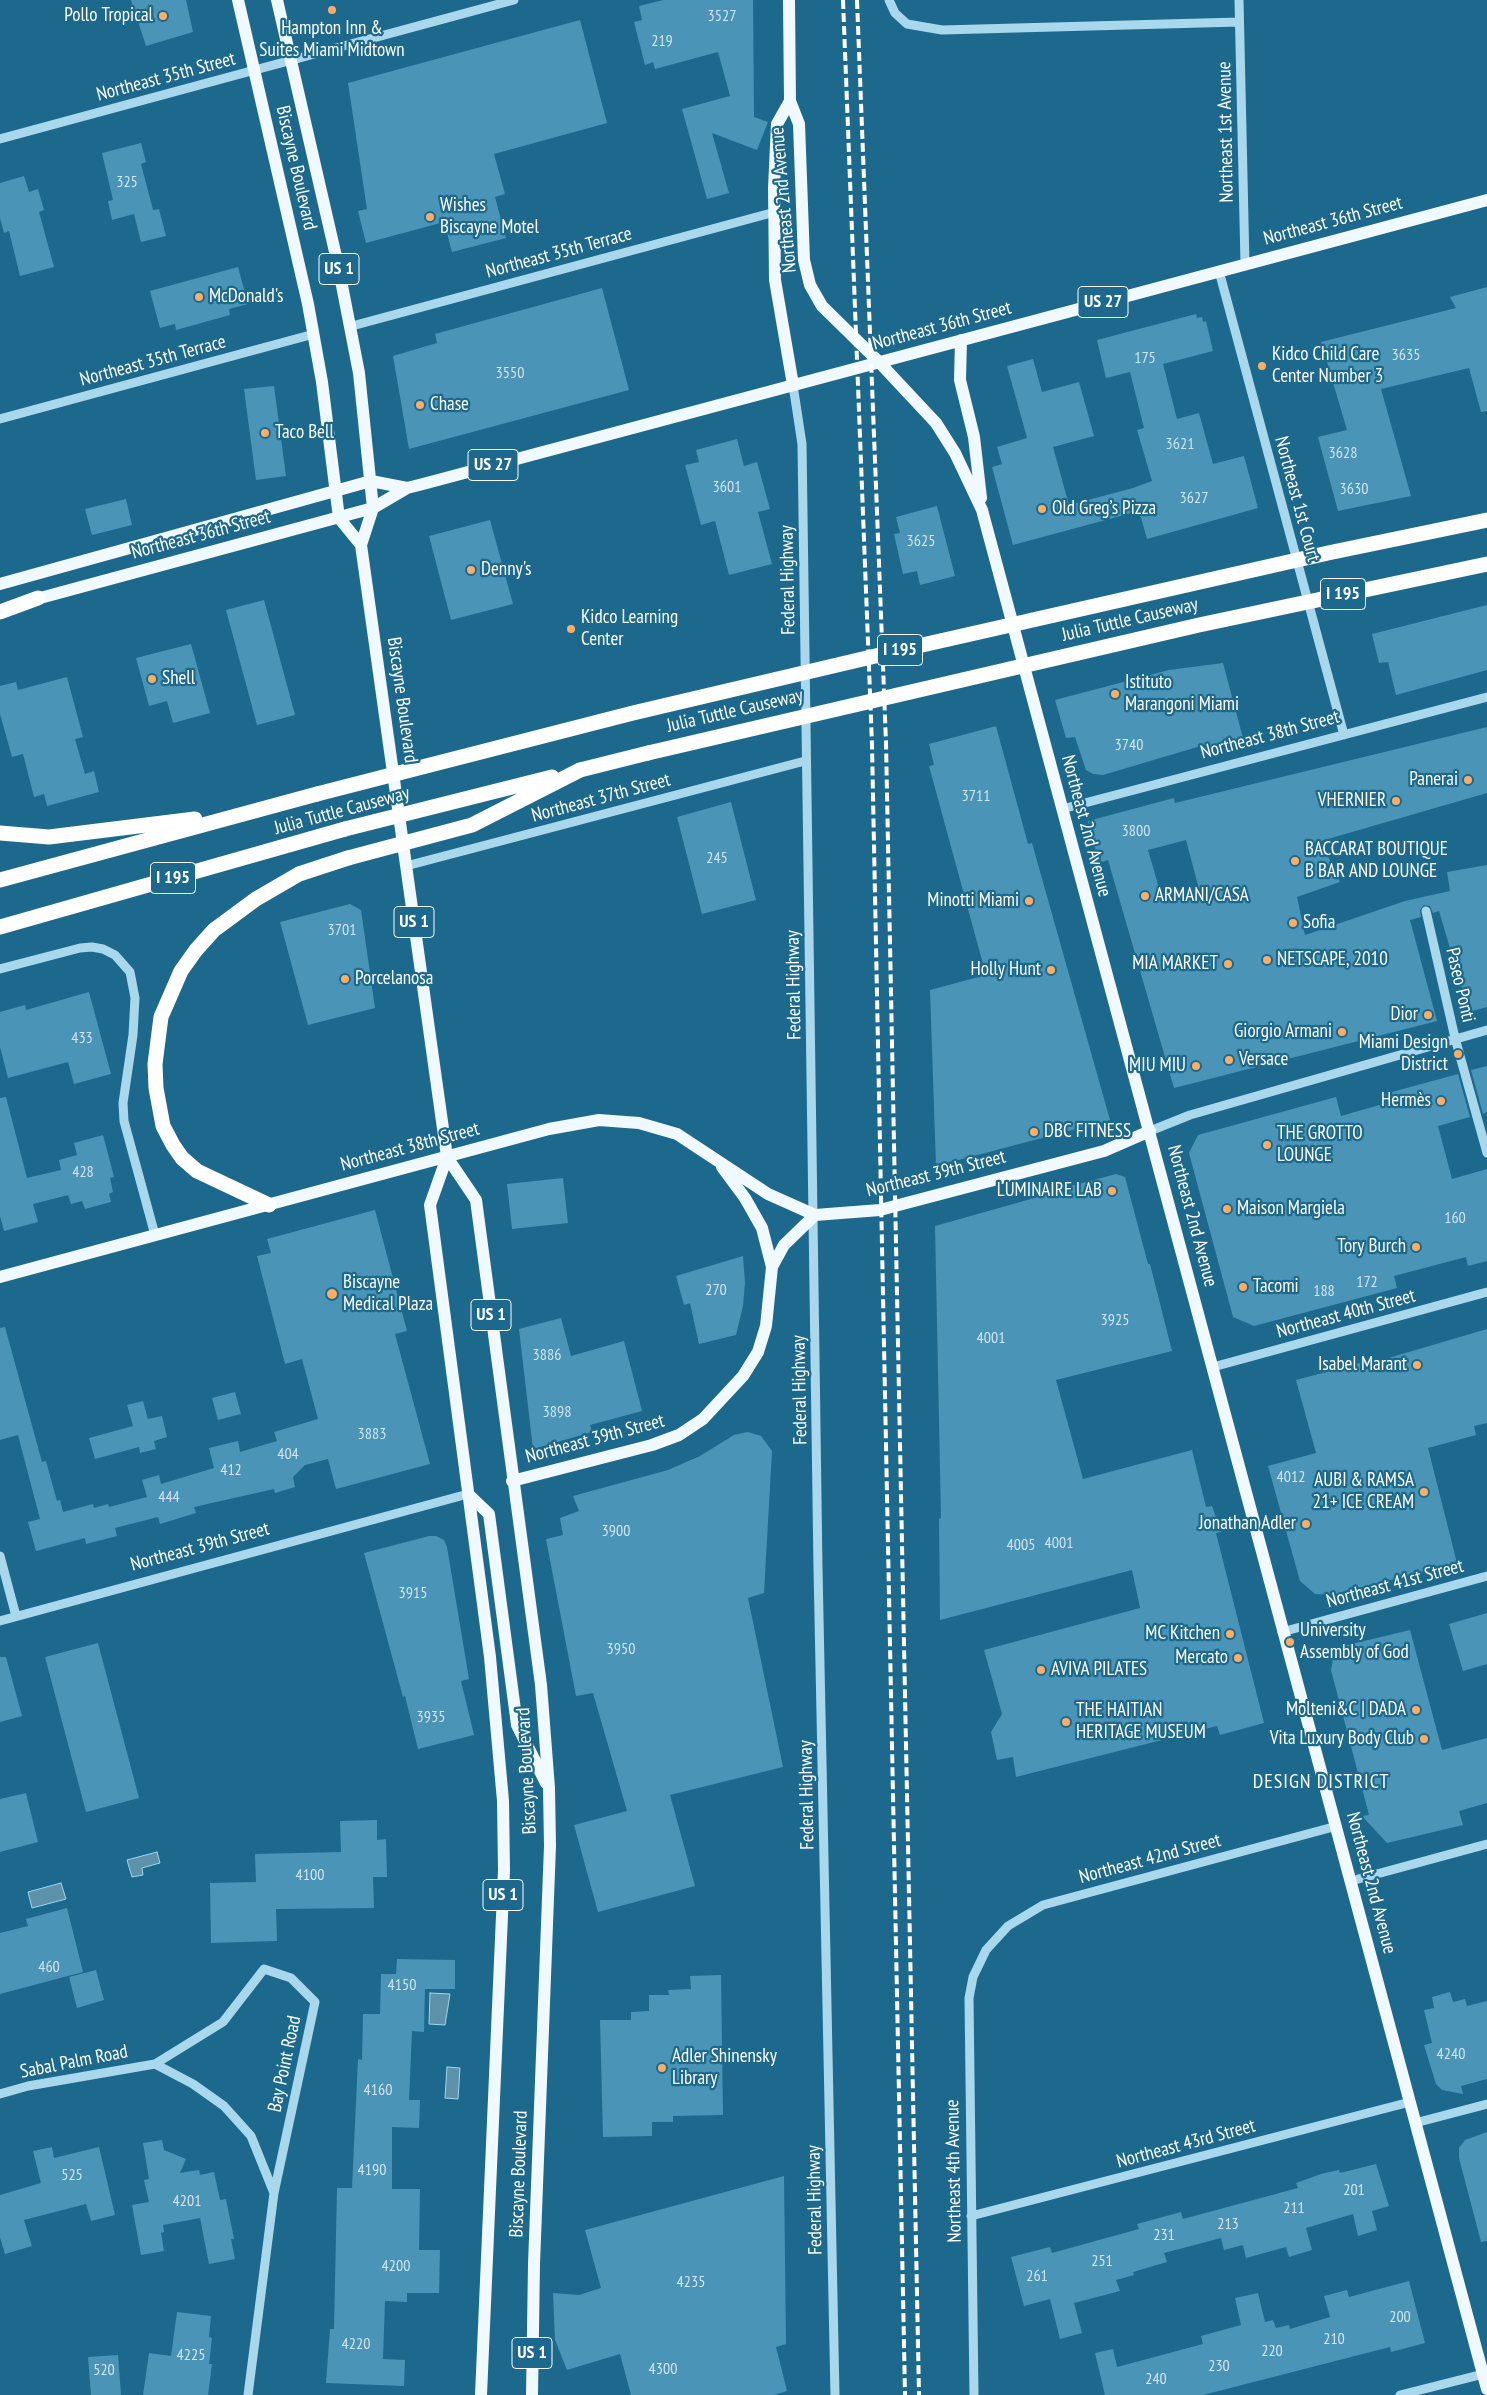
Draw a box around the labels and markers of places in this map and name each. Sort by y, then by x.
marker: Hampton Inn & Suites Miami Midtown [326,4,338,16]
place label: Pollo Tropical [64,5,153,27]
marker: Pollo Tropical [157,10,169,22]
place label: Hampton Inn & Suites Miami Midtown [259,18,405,62]
place label: Wishes Biscayne Motel [440,195,539,239]
marker: Wishes Biscayne Motel [424,211,436,223]
place label: McDonald's [209,286,284,308]
marker: McDonald's [193,291,205,303]
place label: Kidco Child Care Center Number 3 [1272,344,1383,388]
marker: Kidco Child Care Center Number 3 [1256,360,1268,372]
place label: Chase [430,394,469,416]
marker: Chase [414,399,426,411]
place label: Taco Bell [275,422,334,444]
marker: Taco Bell [259,427,271,439]
place label: Old Greg’s Pizza [1052,498,1156,520]
marker: Old Greg’s Pizza [1036,503,1048,515]
place label: Denny's [481,559,532,581]
marker: Denny's [465,564,477,576]
place label: Kidco Learning Center [581,607,678,651]
marker: Kidco Learning Center [565,623,577,635]
place label: Shell [162,668,195,690]
place label: Istituto Marangoni Miami [1125,672,1239,716]
marker: Shell [146,673,158,685]
marker: Istituto Marangoni Miami [1109,688,1121,700]
place label: Panerai [1409,769,1458,791]
marker: Panerai [1462,774,1474,786]
place label: VHERNIER [1318,790,1386,812]
marker: VHERNIER [1390,795,1402,807]
place label: BACCARAT BOUTIQUE B BAR AND LOUNGE [1305,839,1448,883]
marker: BACCARAT BOUTIQUE B BAR AND LOUNGE [1289,855,1301,867]
place label: ARMANI/CASA [1155,885,1249,907]
place label: Minotti Miami [927,890,1019,912]
marker: ARMANI/CASA [1139,890,1151,902]
marker: Minotti Miami [1023,895,1035,907]
place label: Sofia [1303,912,1335,934]
marker: Sofia [1287,917,1299,929]
place label: NETSCAPE, 2010 [1277,949,1388,971]
place label: MIA MARKET [1132,953,1218,975]
marker: NETSCAPE, 2010 [1261,954,1273,966]
marker: MIA MARKET [1222,958,1234,970]
place label: Holly Hunt [971,959,1041,981]
marker: Holly Hunt [1045,964,1057,976]
place label: Porcelanosa [355,968,433,990]
marker: Porcelanosa [339,973,351,985]
place label: Dior [1390,1004,1418,1026]
marker: Dior [1422,1009,1434,1021]
place label: Giorgio Armani [1234,1021,1332,1043]
marker: Giorgio Armani [1336,1026,1348,1038]
place label: Miami Design District [1359,1032,1448,1076]
marker: Miami Design District [1452,1048,1464,1060]
place label: Versace [1239,1049,1288,1071]
marker: Versace [1223,1054,1235,1066]
place label: MIU MIU [1129,1055,1186,1077]
marker: MIU MIU [1190,1060,1202,1072]
place label: Hermès [1381,1090,1431,1112]
marker: Hermès [1435,1095,1447,1107]
place label: DBC FITNESS [1044,1121,1131,1143]
place label: THE GROTTO LOUNGE [1277,1123,1363,1167]
marker: DBC FITNESS [1028,1126,1040,1138]
marker: THE GROTTO LOUNGE [1261,1139,1273,1151]
place label: LUMINAIRE LAB [997,1180,1102,1202]
marker: LUMINAIRE LAB [1106,1185,1118,1197]
place label: Maison Margiela [1237,1198,1345,1220]
marker: Maison Margiela [1221,1203,1233,1215]
place label: Tory Burch [1337,1236,1406,1258]
marker: Tory Burch [1410,1241,1422,1253]
place label: Biscayne Medical Plaza [343,1272,433,1316]
place label: Tacomi [1253,1276,1299,1298]
marker: Tacomi [1237,1281,1249,1293]
marker: Biscayne Medical Plaza [325,1287,339,1301]
place label: Isabel Marant [1318,1354,1407,1376]
marker: Isabel Marant [1411,1359,1423,1371]
place label: AUBI & RAMSA 21+ ICE CREAM [1313,1470,1414,1514]
marker: AUBI & RAMSA 21+ ICE CREAM [1418,1486,1430,1498]
place label: Jonathan Adler [1199,1513,1296,1535]
marker: Jonathan Adler [1300,1518,1312,1530]
place label: University Assembly of God [1300,1620,1409,1664]
place label: MC Kitchen [1145,1623,1220,1645]
marker: MC Kitchen [1224,1628,1236,1640]
marker: University Assembly of God [1284,1636,1296,1648]
place label: Mercato [1175,1647,1228,1669]
marker: Mercato [1232,1652,1244,1664]
place label: AVIVA PILATES [1051,1659,1147,1681]
marker: AVIVA PILATES [1035,1664,1047,1676]
place label: Molteni&C | DADA [1286,1699,1406,1721]
place label: THE HAITIAN HERITAGE MUSEUM [1076,1700,1206,1744]
marker: Molteni&C | DADA [1410,1704,1422,1716]
marker: THE HAITIAN HERITAGE MUSEUM [1060,1716,1072,1728]
place label: Vita Luxury Body Club [1270,1728,1414,1750]
marker: Vita Luxury Body Club [1418,1733,1430,1745]
place label: Adler Shinensky Library [672,2046,777,2090]
marker: Adler Shinensky Library [656,2062,668,2074]

